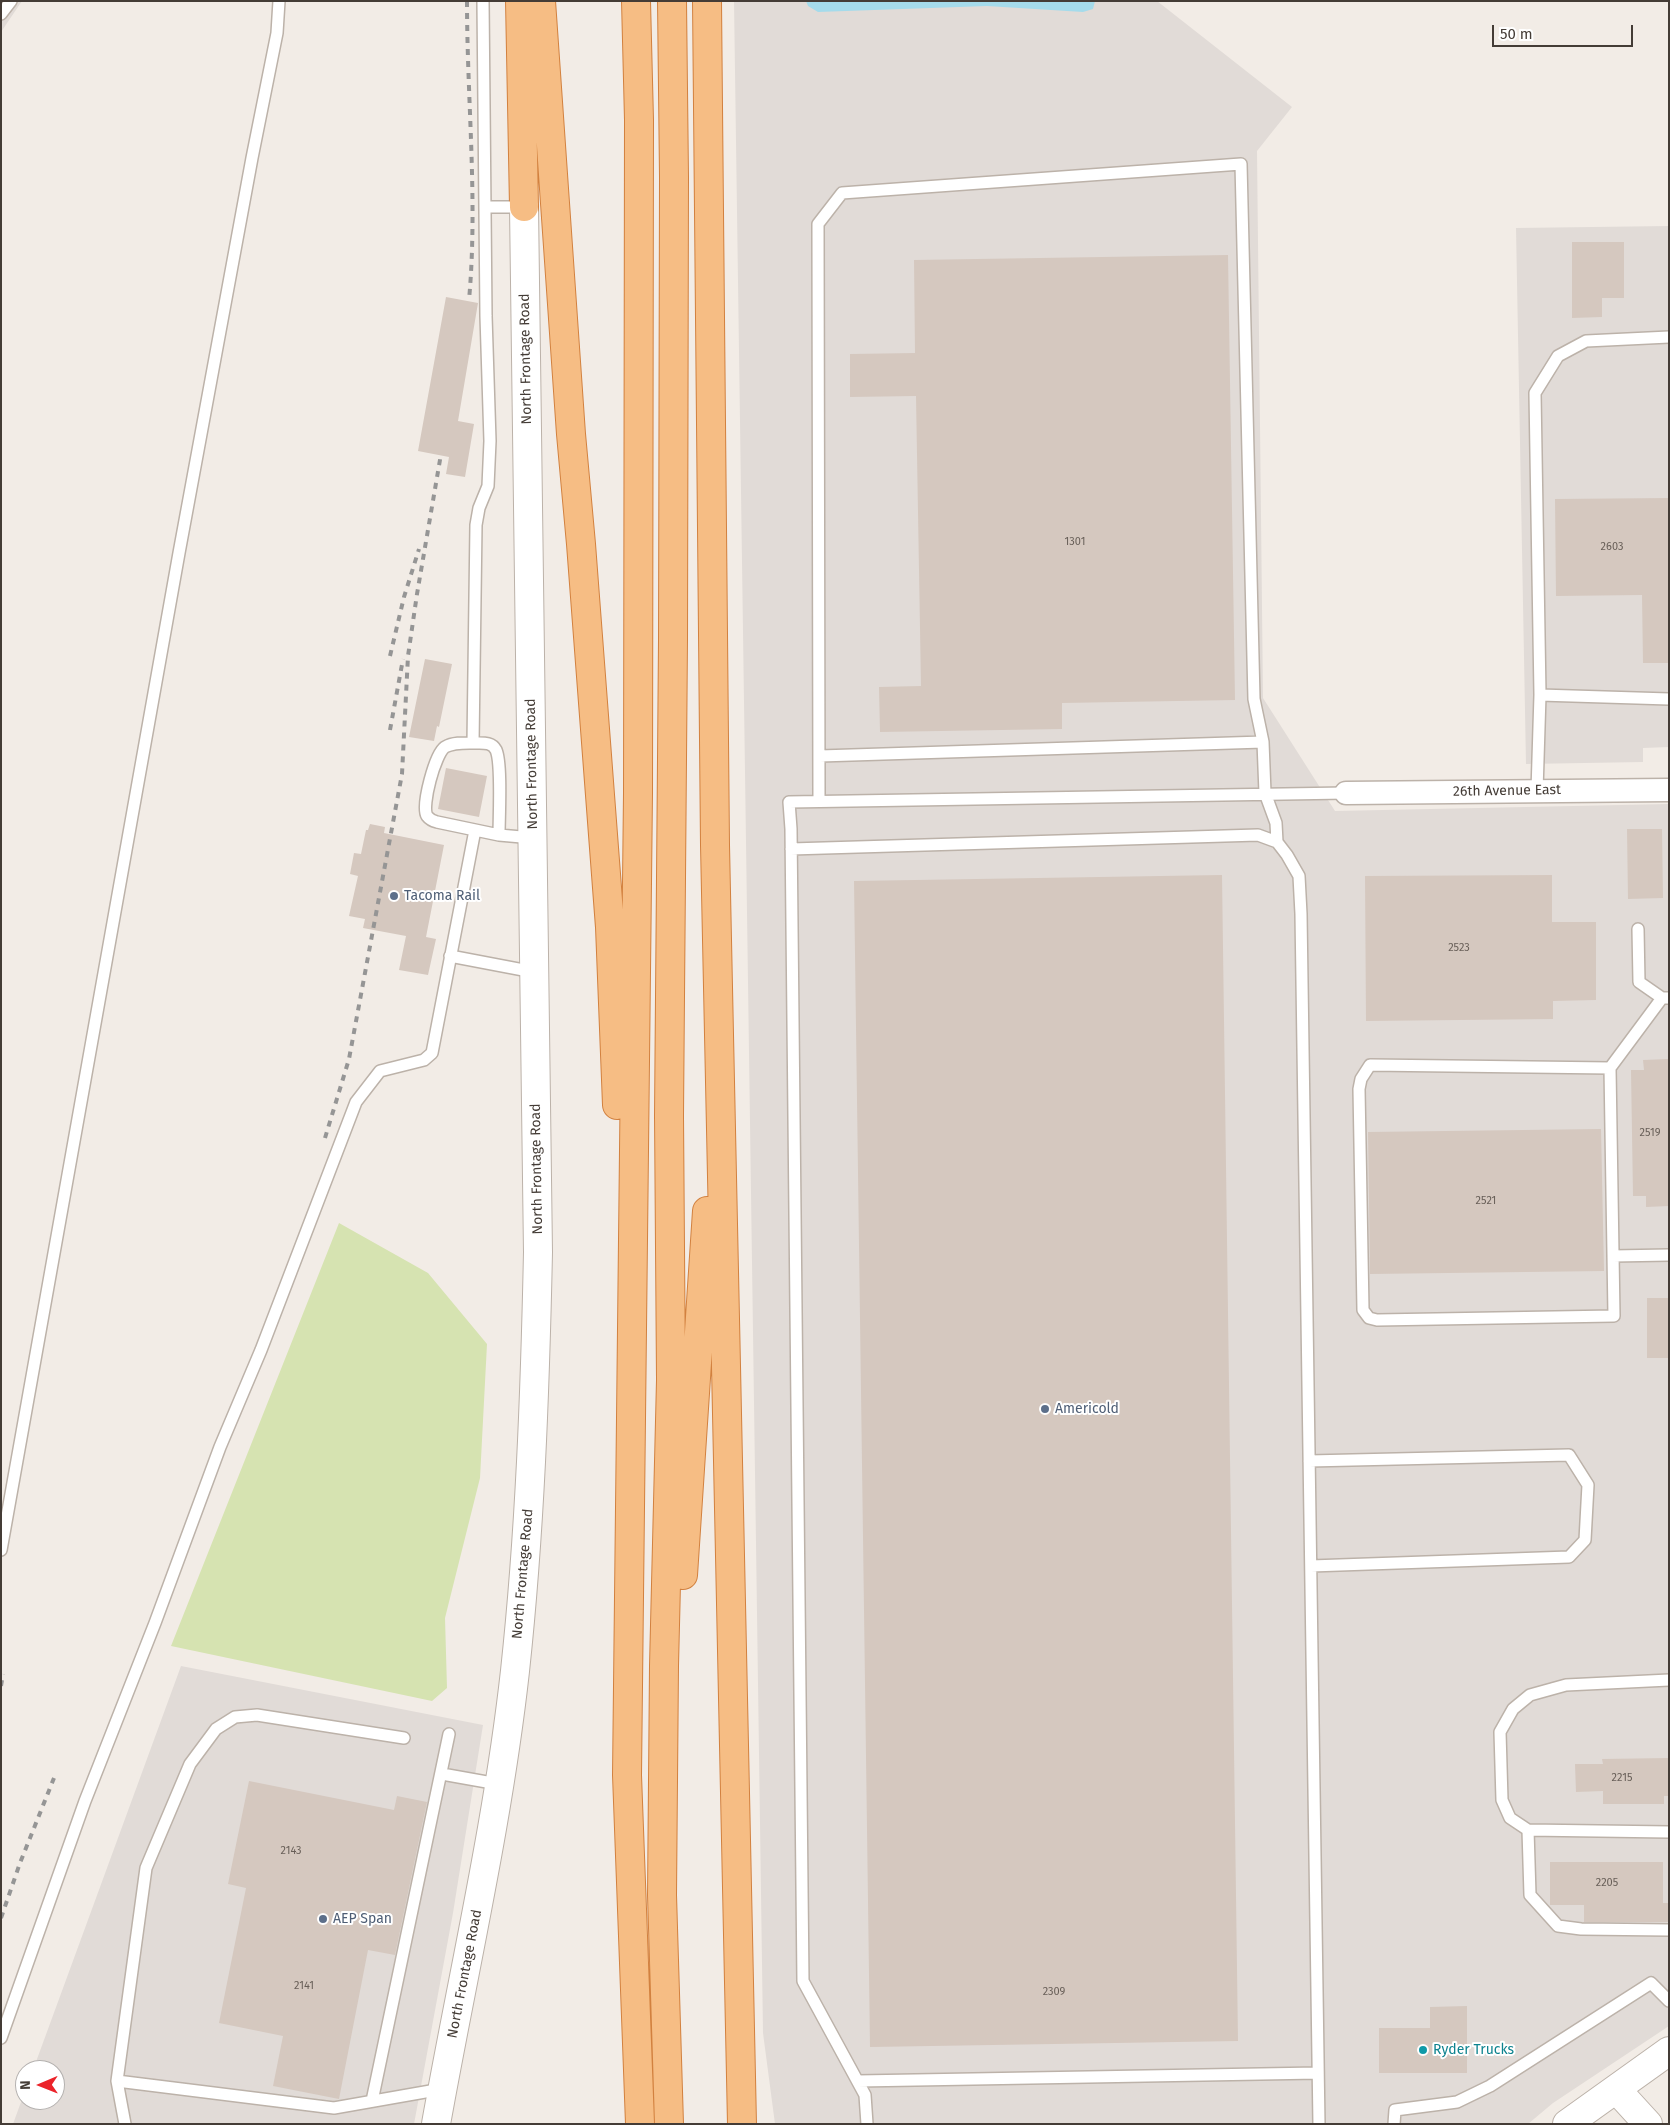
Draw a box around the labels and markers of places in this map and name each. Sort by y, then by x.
place label: Tacoma Rail [404,888,480,904]
marker: Tacoma Rail [388,890,400,902]
place label: Americold [1055,1401,1119,1417]
marker: Americold [1039,1403,1051,1415]
place label: AEP Span [333,1911,392,1927]
marker: AEP Span [317,1913,329,1925]
place label: Ryder Trucks [1433,2042,1514,2058]
marker: Ryder Trucks [1417,2044,1429,2056]

